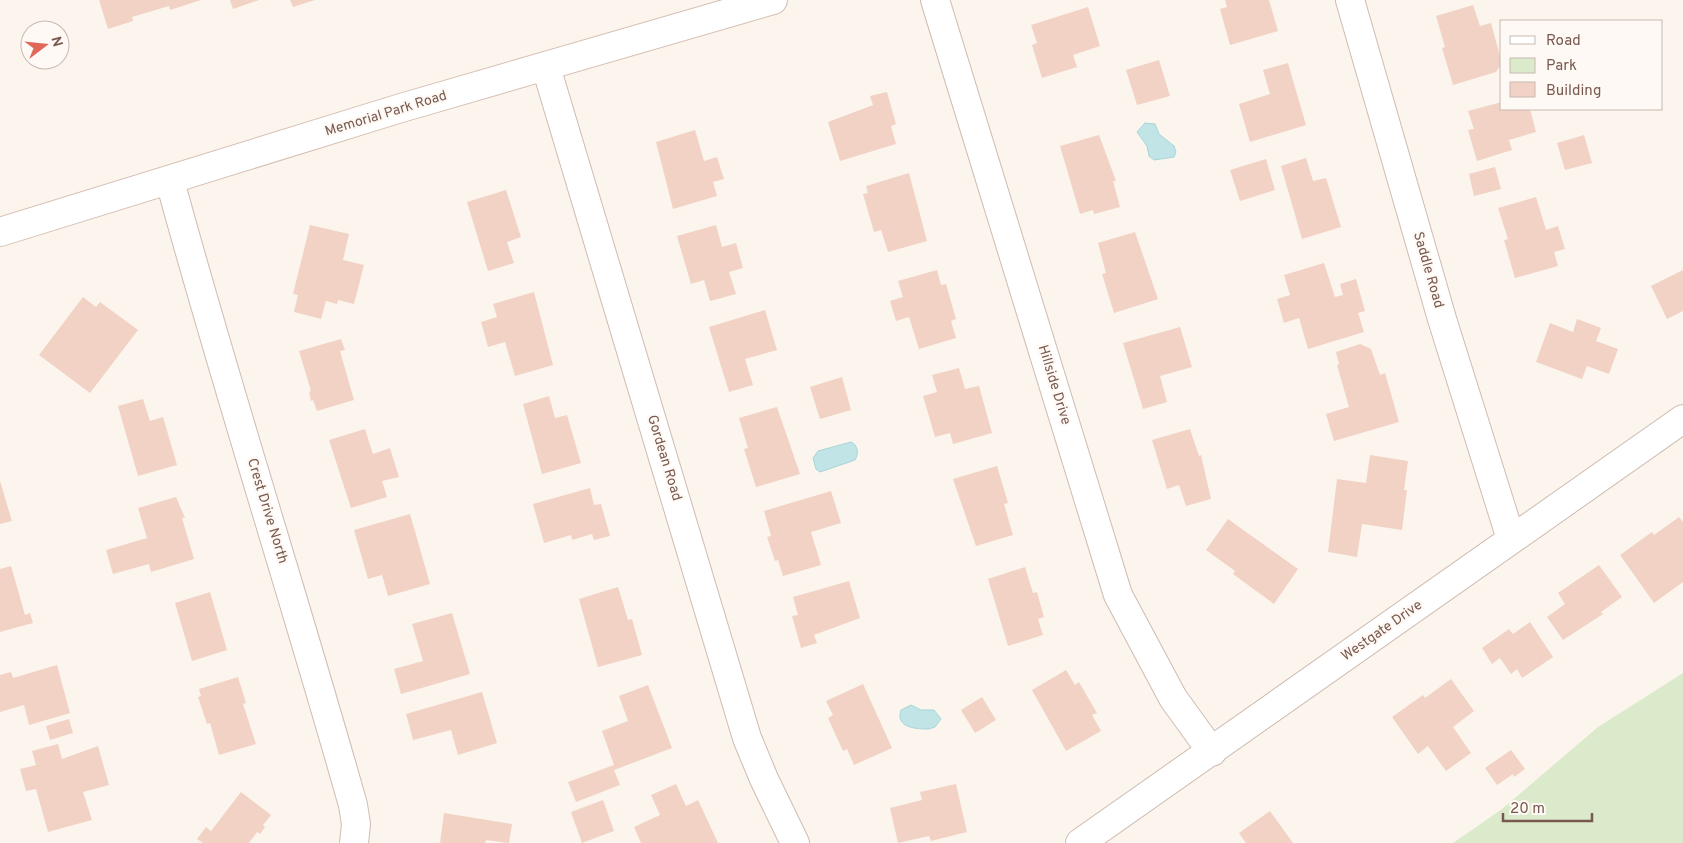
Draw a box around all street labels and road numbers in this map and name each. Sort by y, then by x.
street label: Memorial Park Road [323,87,449,141]
street label: Saddle Road [1409,230,1447,310]
street label: Hillside Drive [1034,343,1074,427]
street label: Gordean Road [643,413,685,503]
street label: Crest Drive North [243,456,291,566]
street label: Westgate Drive [1338,597,1426,665]

